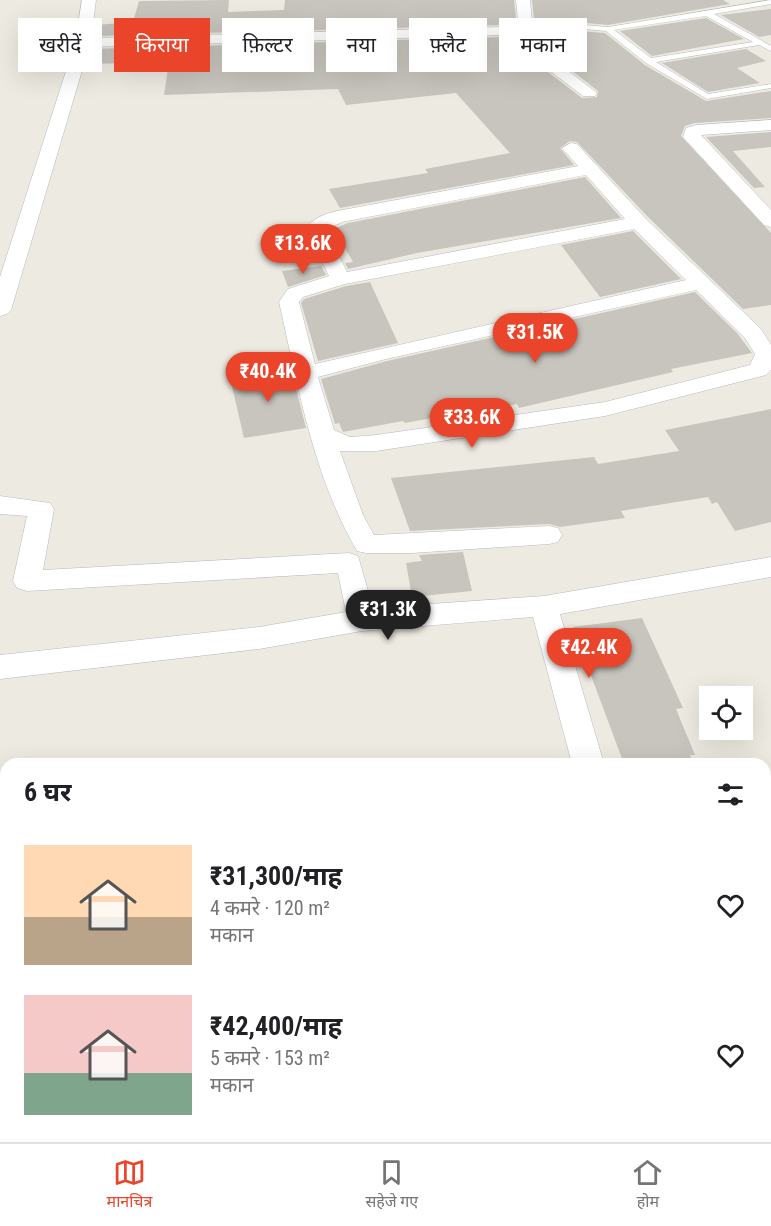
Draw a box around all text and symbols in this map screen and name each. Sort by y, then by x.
chip: खरीदें [18,18,102,72]
chip: किराया [114,18,210,72]
chip: फ़िल्टर [222,18,314,72]
chip: नया [326,18,397,72]
chip: फ़्लैट [409,18,487,72]
chip: मकान [499,18,587,72]
pin: ₹13.6K [254,224,352,275]
text: ₹13.6K [275,231,331,255]
pin: ₹31.5K [486,313,584,364]
text: ₹31.5K [507,320,563,344]
pin: ₹40.4K [219,352,317,403]
text: ₹40.4K [240,359,296,383]
pin: ₹33.6K [423,398,521,449]
text: ₹33.6K [444,405,500,429]
pin: ₹31.3K [339,590,437,641]
text: ₹31.3K [360,597,416,621]
pin: ₹42.4K [540,628,638,679]
text: ₹42.4K [561,635,617,659]
map controls [699,686,753,740]
button: locate [699,686,753,740]
text: 6 घर [24,777,71,807]
icon: filters [714,778,747,811]
text: ₹31,300/माह [210,861,342,891]
icon: home [72,869,144,941]
icon: heart [714,889,747,922]
text: 4 कमरे · 120 m² [210,896,330,920]
text: मकान [210,923,254,947]
text: ₹42,400/माह [210,1011,342,1041]
icon: home [72,1019,144,1091]
icon: heart [714,1039,747,1072]
text: 5 कमरे · 153 m² [210,1046,330,1070]
text: मकान [210,1073,254,1097]
tab: मानचित्र [107,1156,152,1214]
tab: सहेजे गए [365,1156,418,1214]
tab: होम [631,1156,664,1214]

